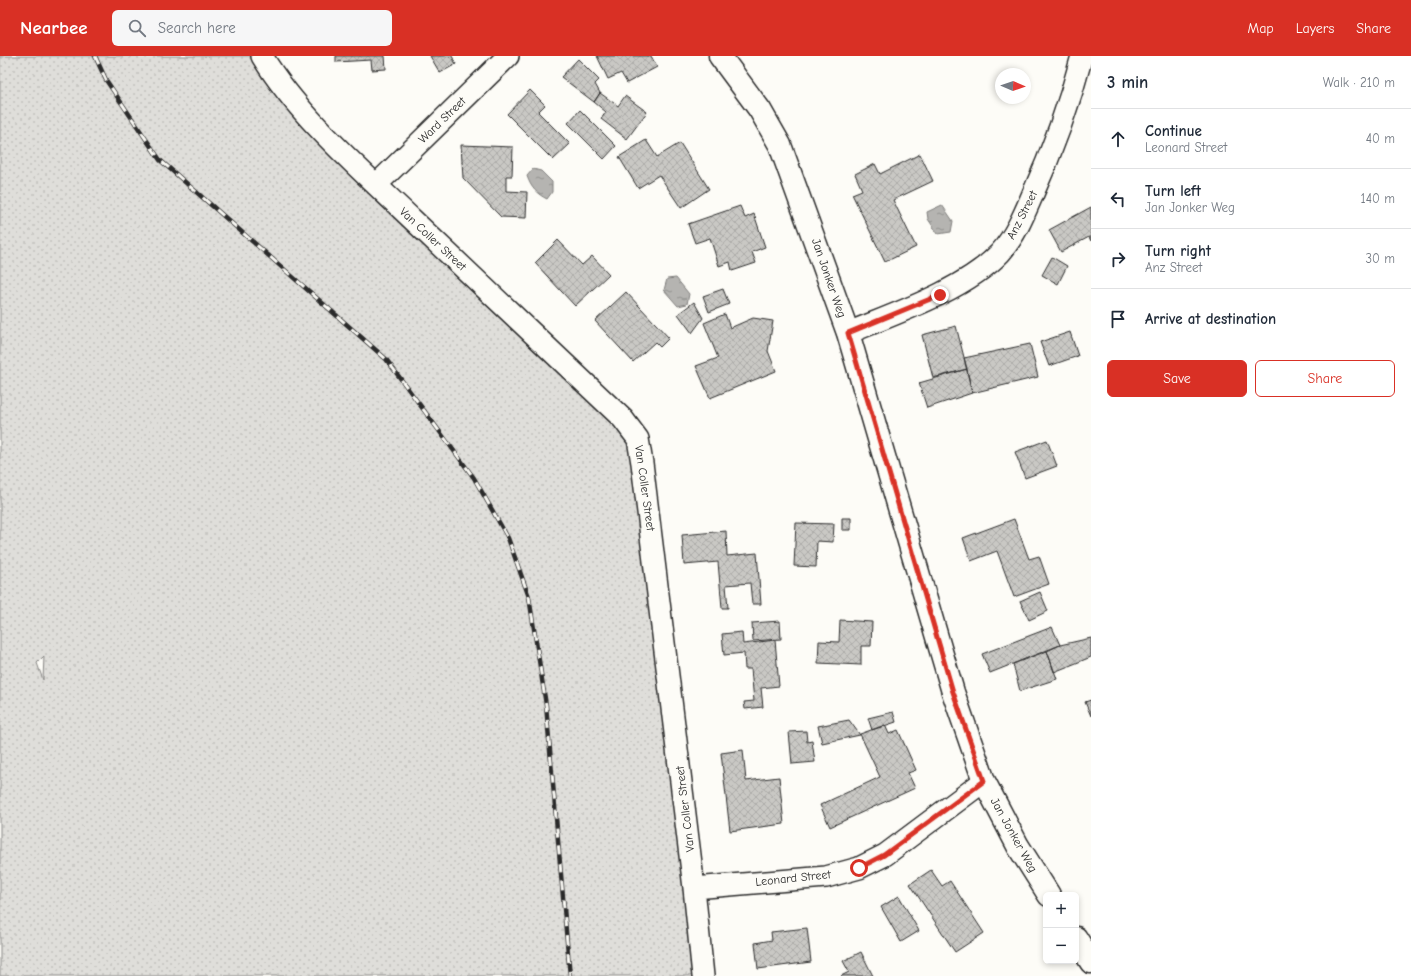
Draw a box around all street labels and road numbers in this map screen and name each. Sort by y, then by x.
street label: Ward Street [415,94,469,146]
street label: Anz Street [1004,188,1040,242]
street label: Van Coller Street [397,204,470,274]
street label: Jan Jonker Weg [809,236,849,320]
street label: Van Coller Street [632,444,658,532]
street label: Van Coller Street [673,765,697,853]
street label: Jan Jonker Weg [988,795,1040,875]
street label: Leonard Street [755,867,832,889]

